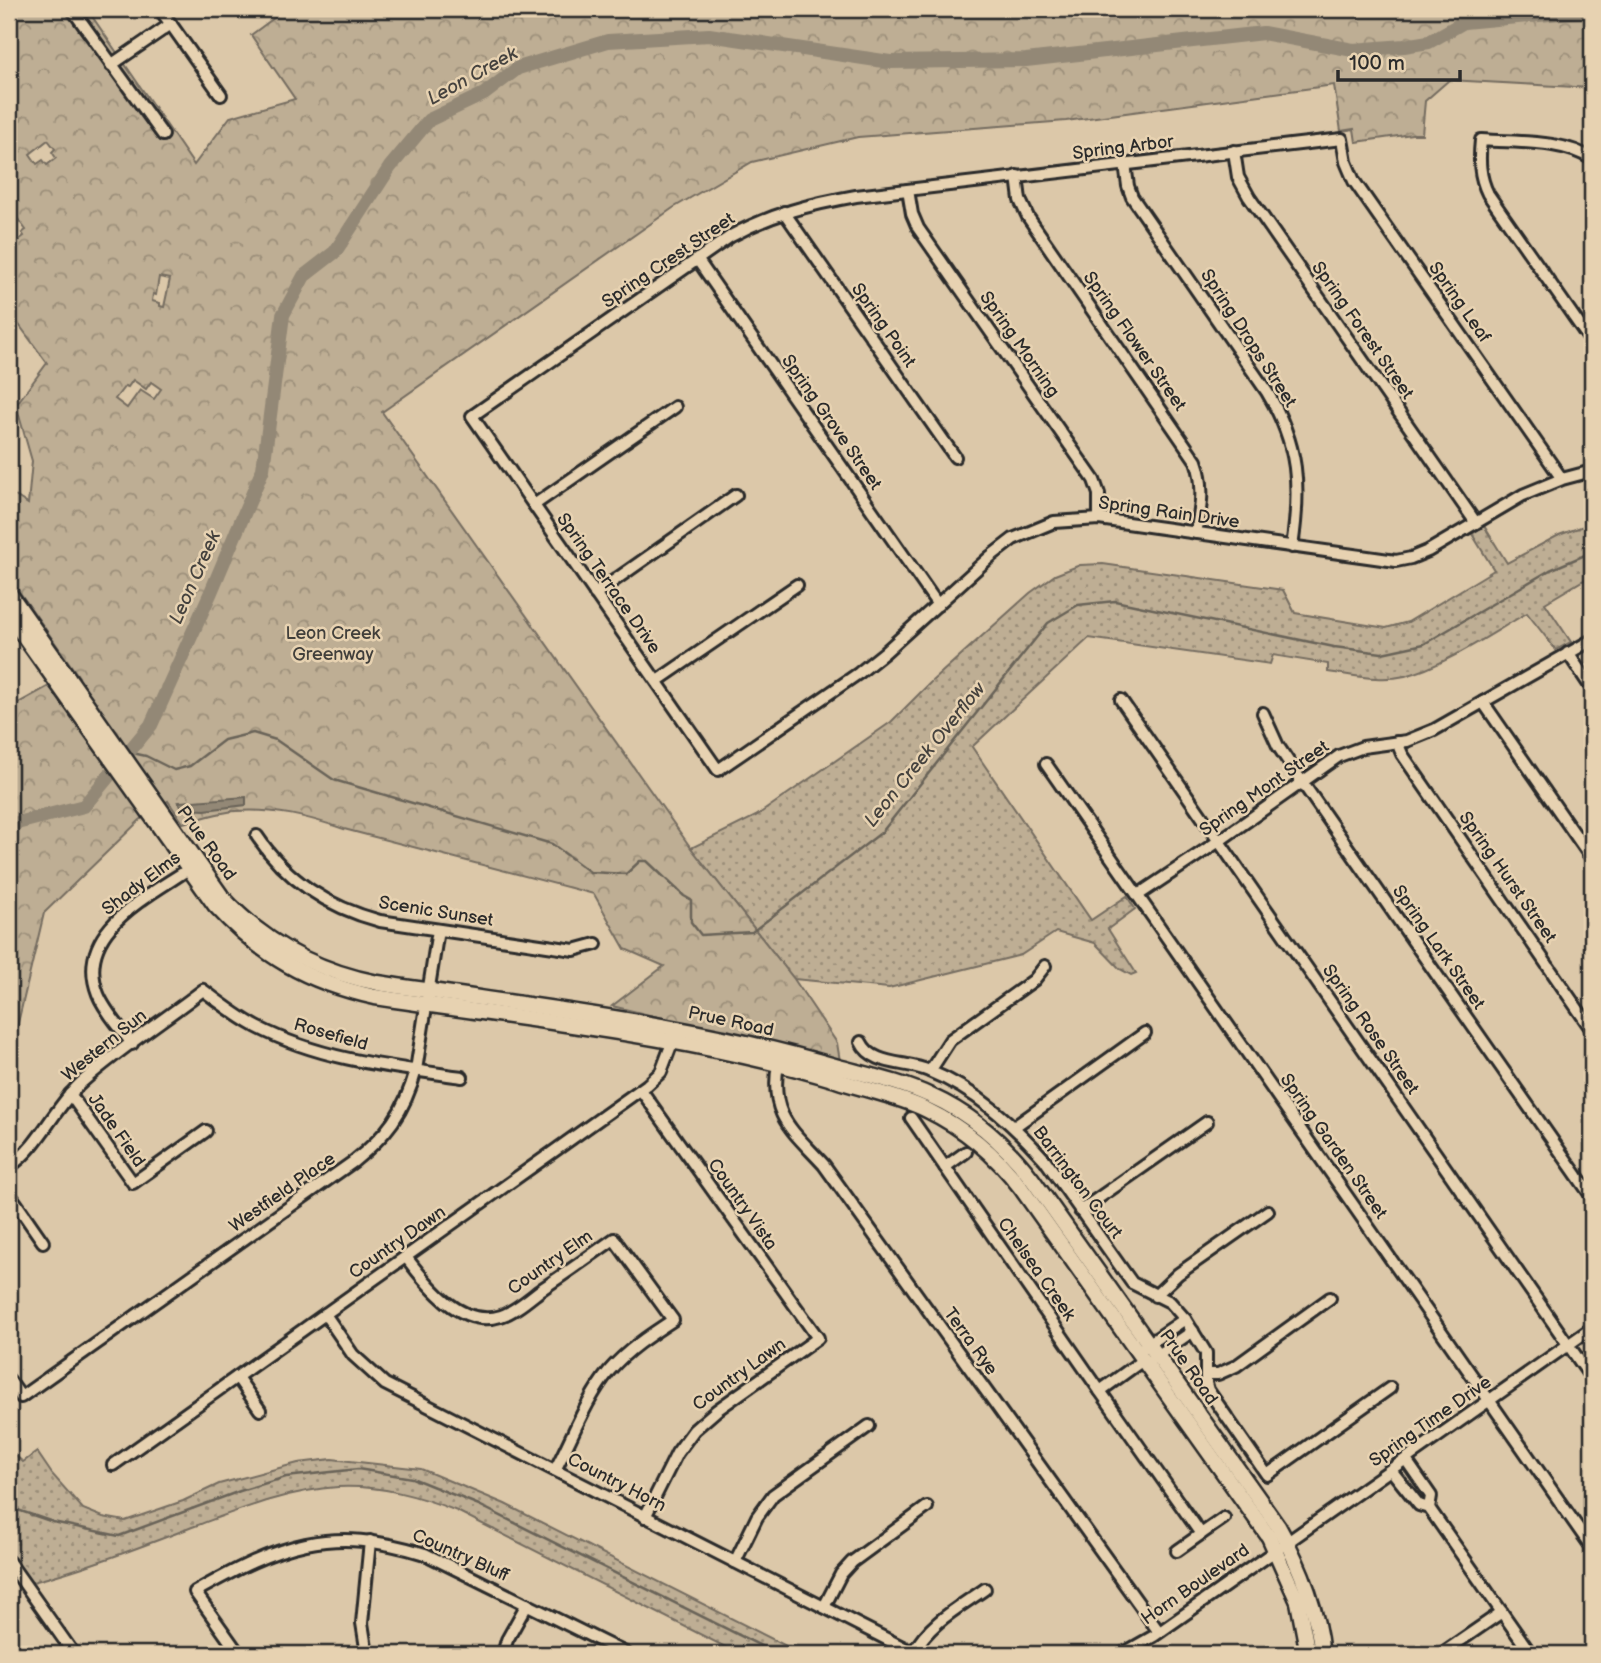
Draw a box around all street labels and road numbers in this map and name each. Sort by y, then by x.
street label: Spring Arbor [1071,131,1175,164]
street label: Spring Crest Street [598,208,739,313]
street label: Spring Forest Street [1307,257,1418,403]
street label: Spring Leaf [1424,258,1495,347]
street label: Spring Drops Street [1196,265,1301,412]
street label: Spring Flower Street [1079,268,1191,415]
street label: Spring Point [847,279,921,372]
street label: Spring Morning [975,287,1064,401]
street label: Spring Grove Street [777,351,886,494]
street label: Spring Rain Drive [1097,492,1241,533]
street label: Spring Terrace Drive [552,509,665,658]
street label: Spring Mont Street [1196,736,1333,841]
street label: Prue Road [173,802,241,885]
street label: Spring Hurst Street [1454,808,1561,947]
street label: Shady Elms [98,847,185,920]
street label: Spring Lark Street [1388,881,1490,1014]
street label: Scenic Sunset [377,892,495,931]
street label: Spring Rose Street [1318,960,1424,1099]
street label: Prue Road [686,1002,776,1041]
street label: Western Sun [58,1005,151,1086]
street label: Rosefield [291,1014,370,1055]
street label: Spring Garden Street [1276,1070,1392,1223]
street label: Jade Field [84,1089,150,1171]
street label: Barrington Court [1028,1122,1127,1243]
street label: Westfield Place [225,1148,340,1237]
street label: Country Vista [703,1155,782,1254]
street label: Country Dawn [345,1201,450,1283]
street label: Chelsea Creek [993,1214,1080,1325]
street label: Country Elm [504,1226,597,1299]
street label: Terra Rye [939,1304,1002,1379]
street label: Prue Road [1155,1326,1222,1409]
street label: Country Lawn [689,1334,790,1415]
street label: Spring Time Drive [1365,1371,1496,1471]
street label: Country Horn [564,1449,670,1516]
street label: Country Bluff [409,1525,513,1586]
street label: Horn Boulevard [1137,1539,1253,1629]

